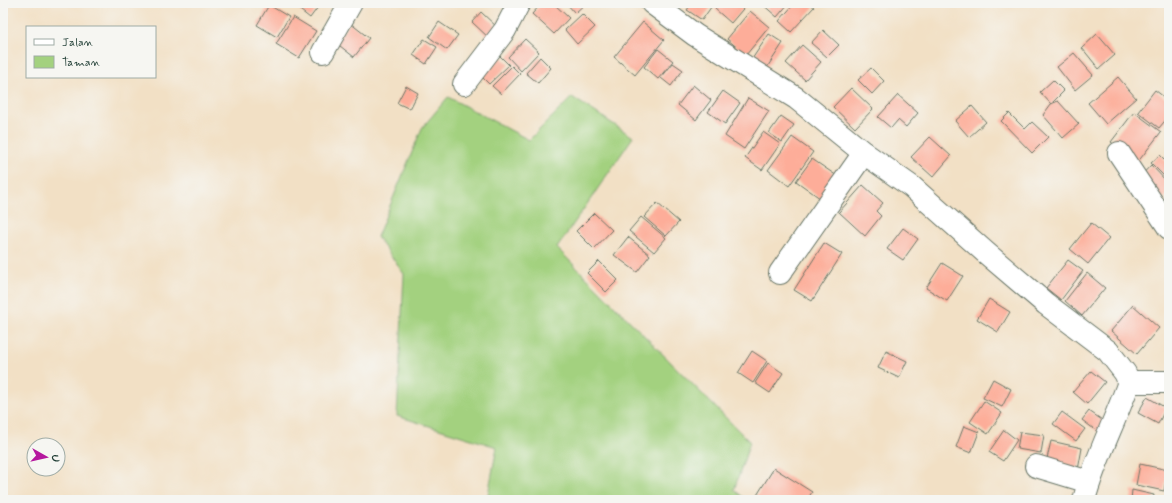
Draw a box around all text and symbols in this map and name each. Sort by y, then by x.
legend [26,26,156,78]
text: Jalan [62,35,94,51]
text: Taman [62,55,101,71]
north arrow [26,437,66,477]
text: U [47,454,62,463]

